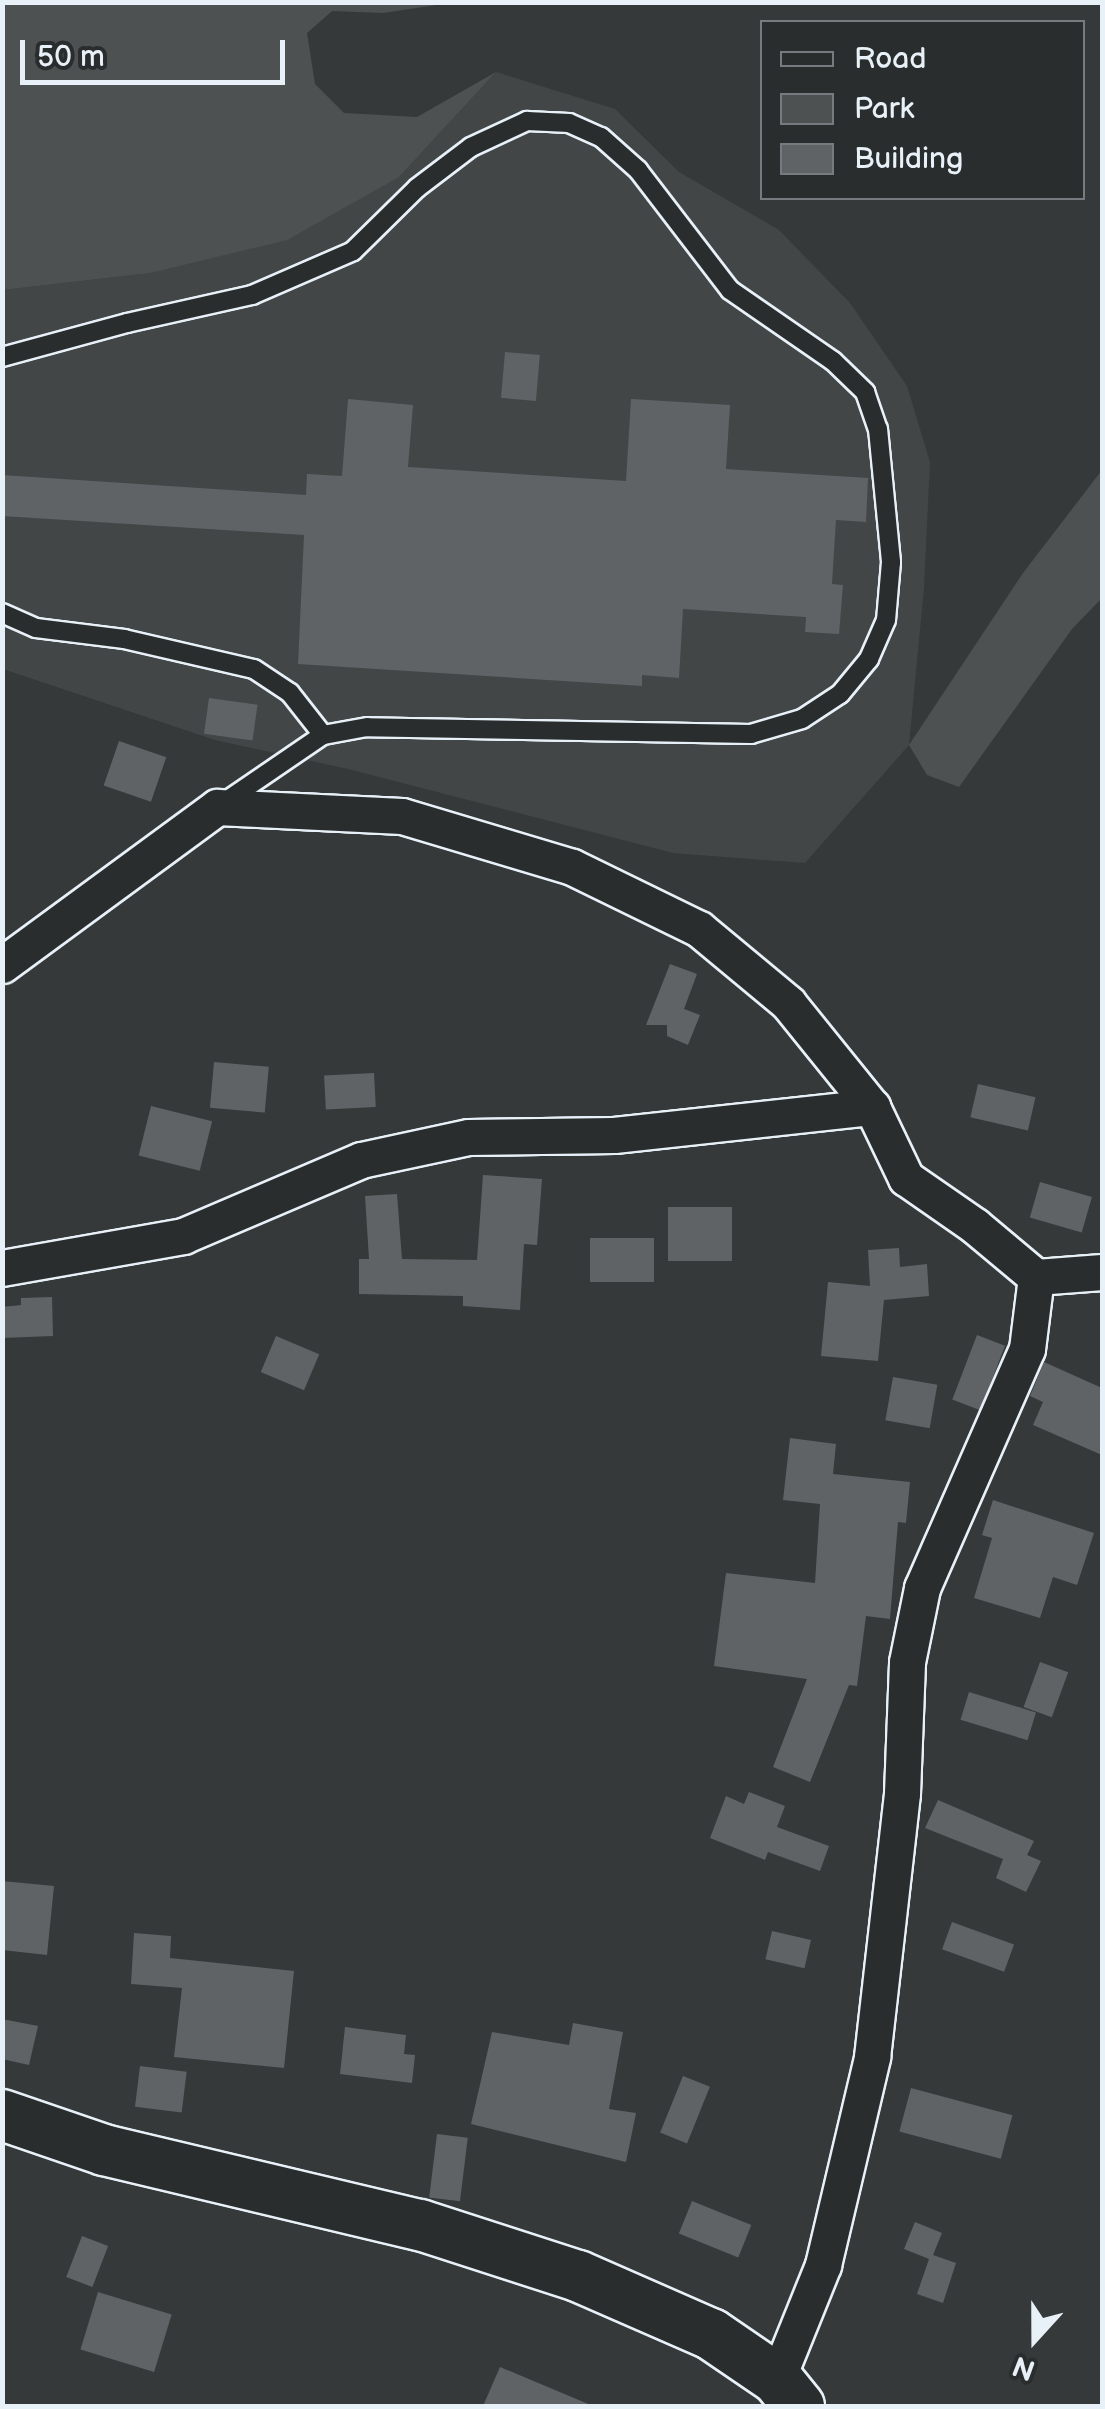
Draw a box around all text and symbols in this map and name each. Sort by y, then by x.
scale bar [25,20,290,82]
legend [760,20,1085,200]
text: 50 m [37,39,105,75]
text: Road [854,41,927,77]
text: Park [854,91,914,127]
text: Building [854,141,963,177]
north arrow [985,2289,1085,2389]
text: N [1008,2348,1040,2387]

